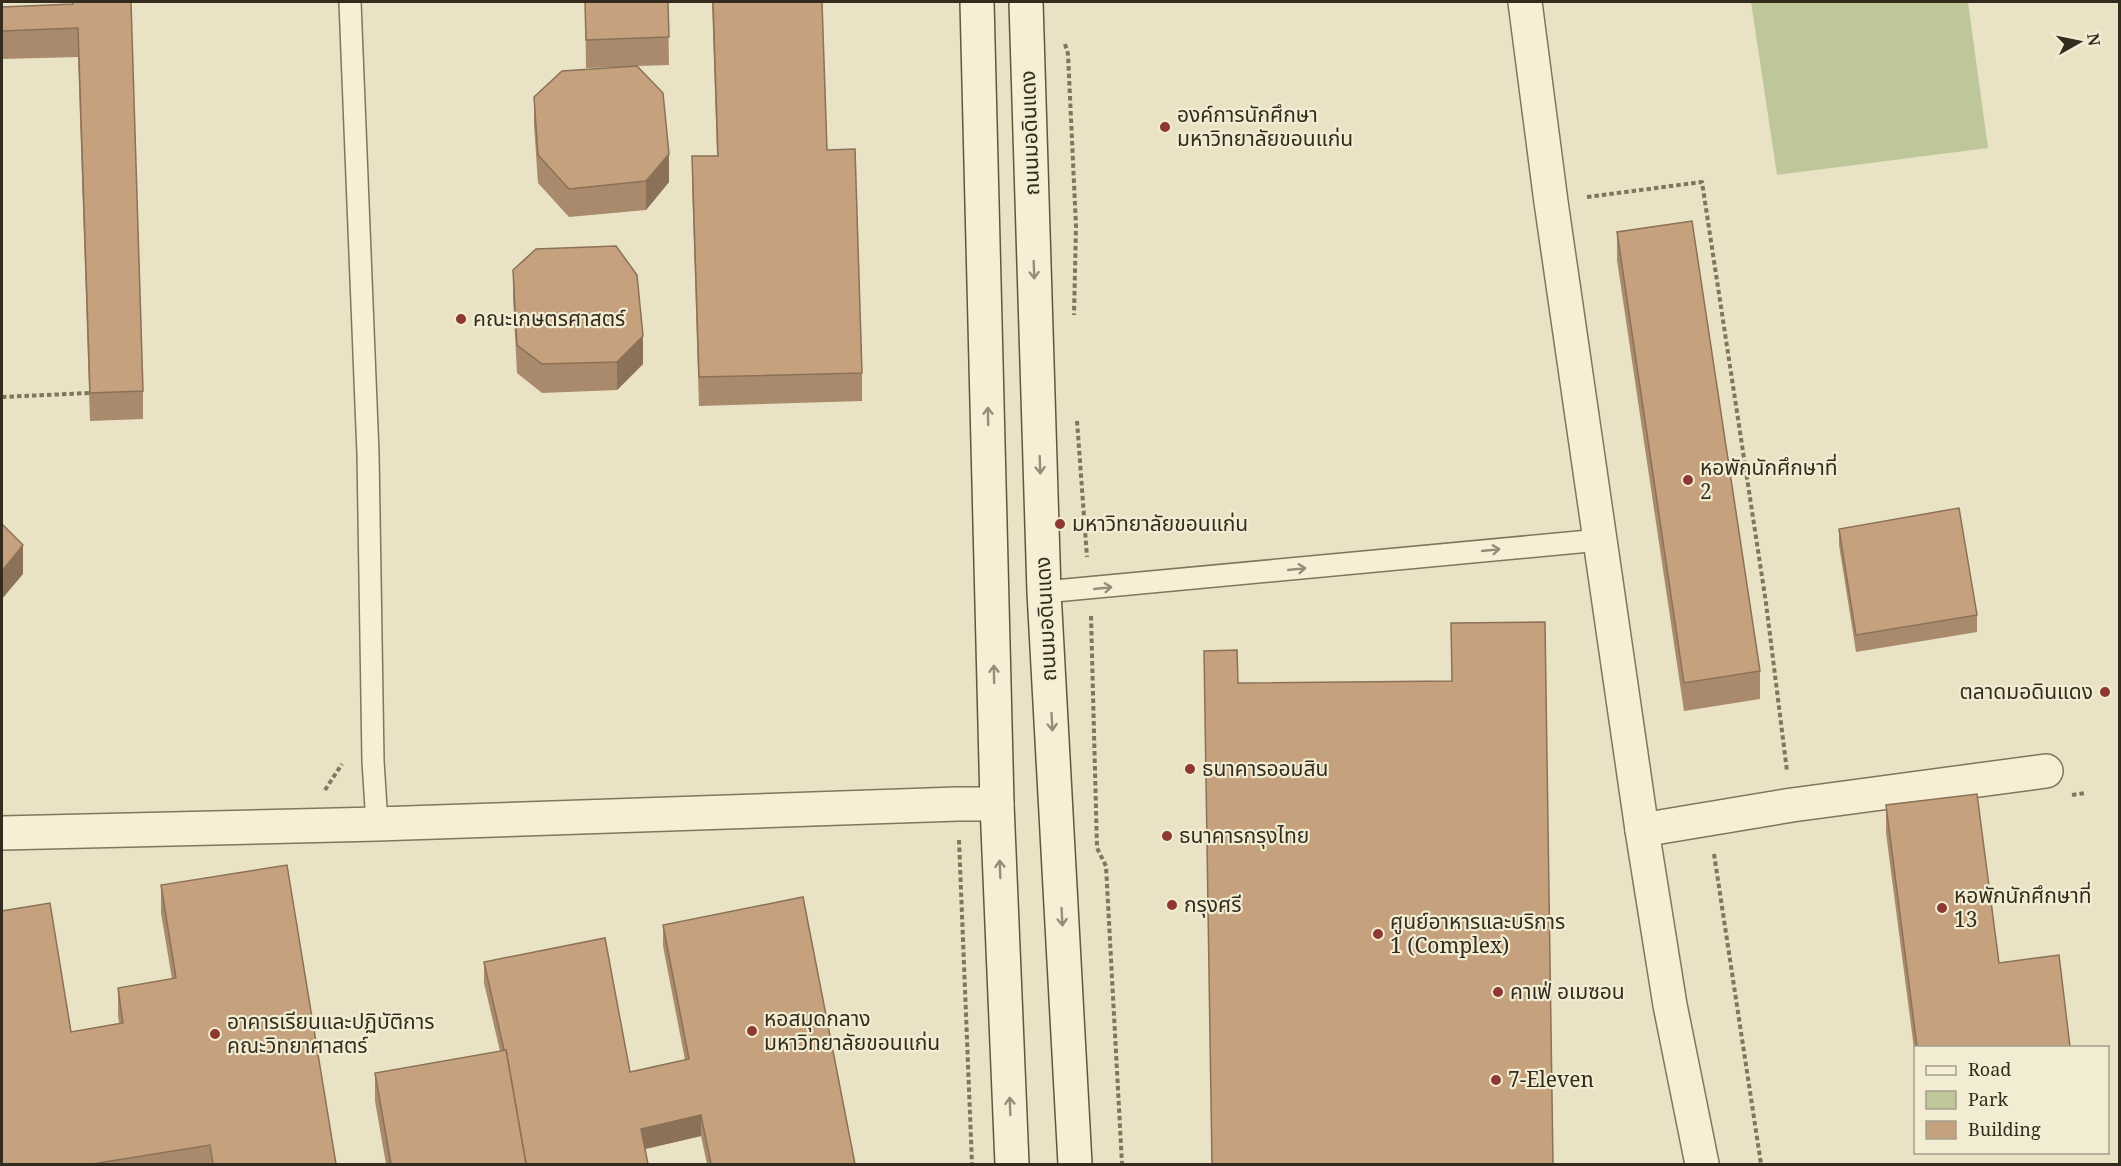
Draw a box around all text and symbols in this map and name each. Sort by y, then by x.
north arrow [2049,12,2109,72]
text: N [2082,32,2106,48]
street label: ถนนมอดินแดง [1013,70,1045,196]
place label: องค์การนักศึกษา มหาวิทยาลัยขอนแก่น [1177,100,1353,152]
marker: องค์การนักศึกษา มหาวิทยาลัยขอนแก่น [1158,120,1172,134]
one-way arrow [1029,259,1040,279]
place label: คณะเกษตรศาสตร์ [473,304,626,332]
marker: คณะเกษตรศาสตร์ [454,312,468,326]
one-way arrow [982,407,993,427]
place label: หอพักนักศึกษาที่ 2 [1700,453,1838,505]
one-way arrow [1035,454,1046,474]
marker: หอพักนักศึกษาที่ 2 [1681,473,1695,487]
place label: มหาวิทยาลัยขอนแก่น [1072,509,1248,537]
marker: มหาวิทยาลัยขอนแก่น [1053,517,1067,531]
one-way arrow [1480,544,1500,555]
street label: ถนนมอดินแดง [1028,556,1062,682]
one-way arrow [1286,563,1306,574]
one-way arrow [1092,582,1112,593]
one-way arrow [988,665,1000,685]
place label: ตลาดมอดินแดง [1960,677,2093,705]
marker: ตลาดมอดินแดง [2098,685,2112,699]
one-way arrow [1046,712,1057,732]
place label: ธนาคารออมสิน [1202,754,1328,782]
marker: ธนาคารออมสิน [1183,762,1197,776]
place label: ธนาคารกรุงไทย [1179,821,1309,849]
marker: ธนาคารกรุงไทย [1160,829,1174,843]
one-way arrow [994,860,1006,880]
place label: หอพักนักศึกษาที่ 13 [1954,881,2092,933]
place label: กรุงศรี [1184,890,1242,918]
marker: กรุงศรี [1165,898,1179,912]
marker: หอพักนักศึกษาที่ 13 [1935,901,1949,915]
one-way arrow [1057,907,1068,927]
place label: ศูนย์อาหารและบริการ 1 (Complex) [1390,907,1565,959]
marker: ศูนย์อาหารและบริการ 1 (Complex) [1371,927,1385,941]
place label: คาเฟ่ อเมซอน [1510,977,1625,1005]
marker: คาเฟ่ อเมซอน [1491,985,1505,999]
place label: หอสมุดกลาง มหาวิทยาลัยขอนแก่น [764,1004,940,1056]
place label: อาคารเรียนและปฏิบัติการ คณะวิทยาศาสตร์ [227,1007,434,1059]
marker: หอสมุดกลาง มหาวิทยาลัยขอนแก่น [745,1024,759,1038]
marker: อาคารเรียนและปฏิบัติการ คณะวิทยาศาสตร์ [208,1027,222,1041]
legend [1914,1046,2109,1154]
text: Road [1968,1057,2011,1081]
place label: 7-Eleven [1508,1065,1594,1093]
marker: 7-Eleven [1489,1073,1503,1087]
text: Park [1968,1087,2008,1111]
one-way arrow [1004,1097,1015,1117]
text: Building [1968,1117,2041,1141]

